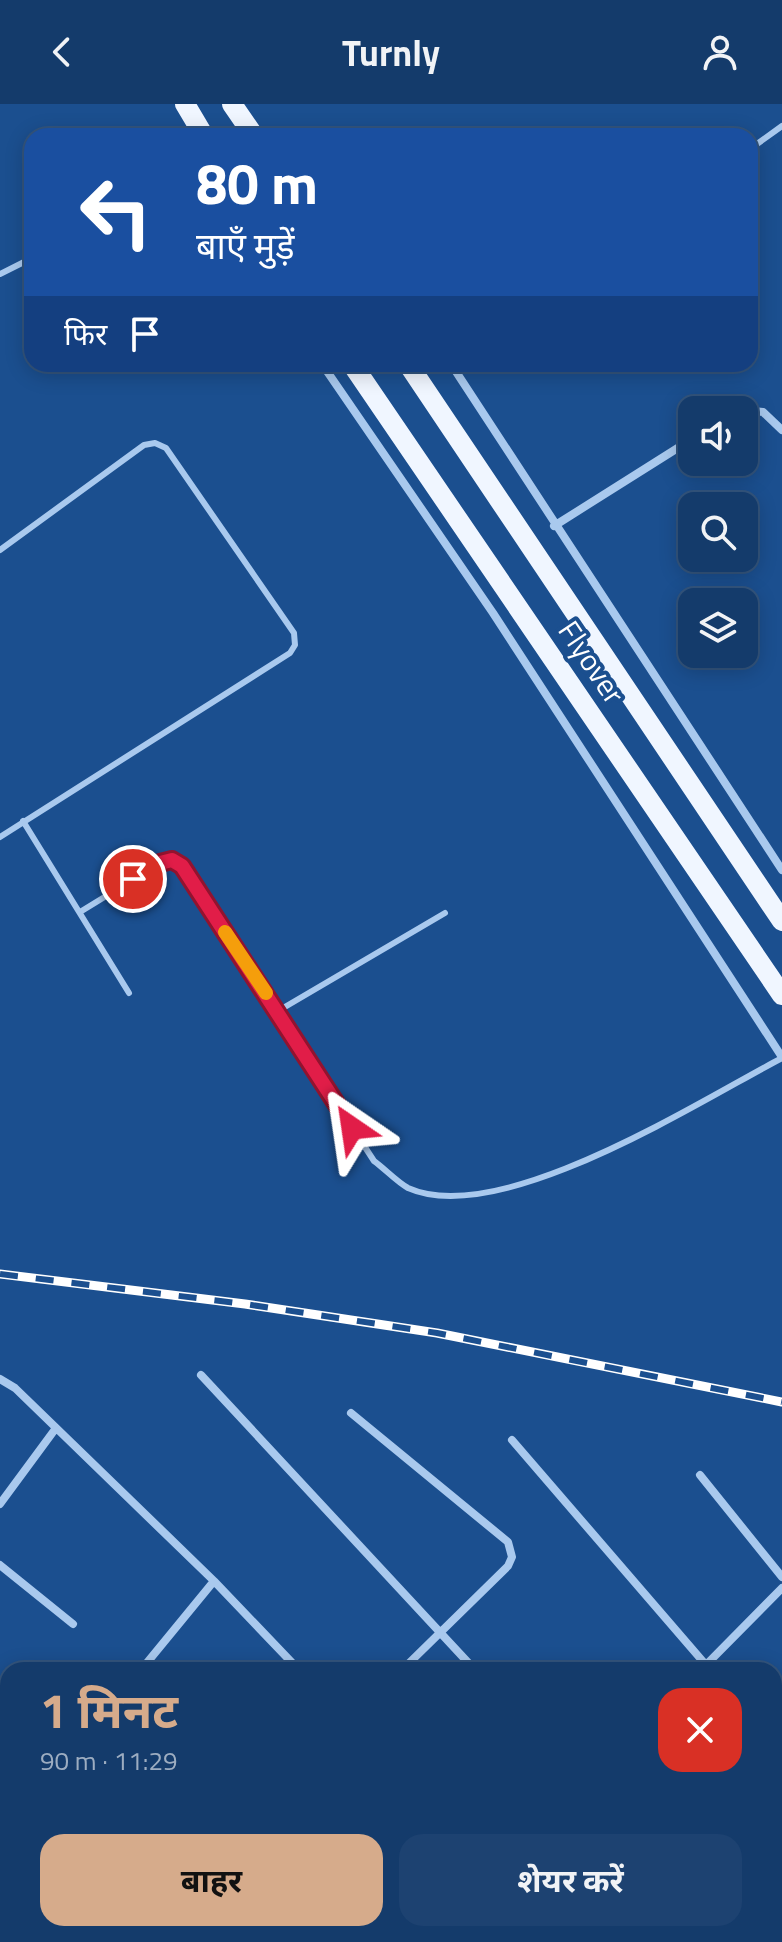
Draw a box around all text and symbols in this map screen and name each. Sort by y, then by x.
text: Turnly [342,25,440,80]
icon: back [40,30,84,74]
icon: person [698,30,742,74]
text: 80 m [196,141,318,226]
icon: left [64,160,168,264]
text: बाएँ मुड़ें [196,218,295,273]
text: फिर [64,311,107,357]
icon: arrive [123,312,167,356]
map controls [678,396,758,668]
button: sound [678,396,758,476]
button: search [678,492,758,572]
button: layers [678,588,758,668]
street label: Flyover [547,611,637,713]
pin [99,845,167,913]
icon: arrive [111,857,155,901]
position arrow [310,1086,394,1170]
text: 1 मिनट [40,1674,178,1747]
button: close [658,1688,742,1772]
text: 90 m · 11:29 [40,1741,178,1780]
button: बाहर [40,1834,383,1926]
button: शेयर करें [399,1834,742,1926]

